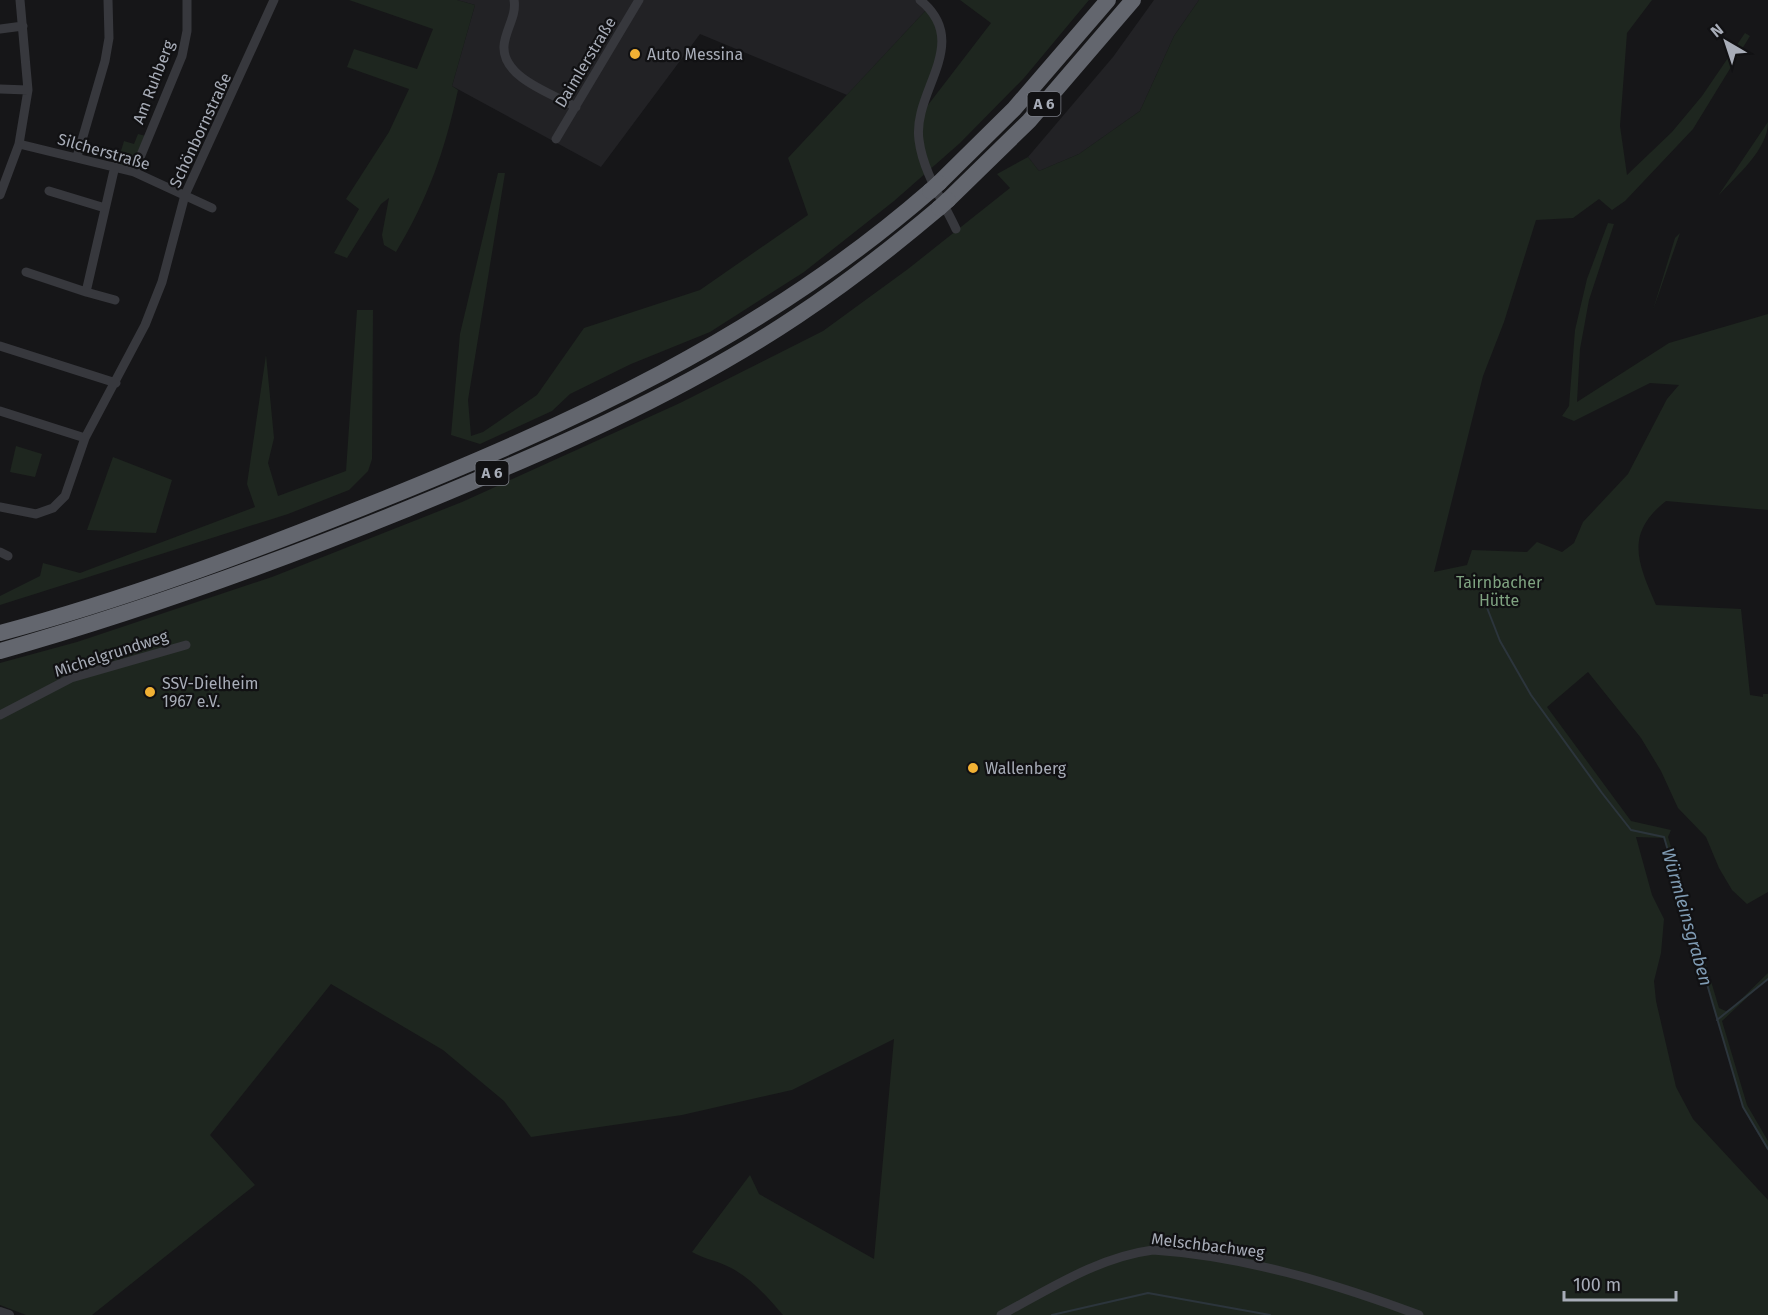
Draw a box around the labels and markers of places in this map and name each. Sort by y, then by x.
place label: Auto Messina [647,45,743,64]
marker: Auto Messina [628,47,642,61]
place label: SSV-Dielheim 1967 e.V. [162,674,258,711]
marker: SSV-Dielheim 1967 e.V. [143,685,157,699]
place label: Wallenberg [985,759,1067,778]
marker: Wallenberg [966,761,980,775]

